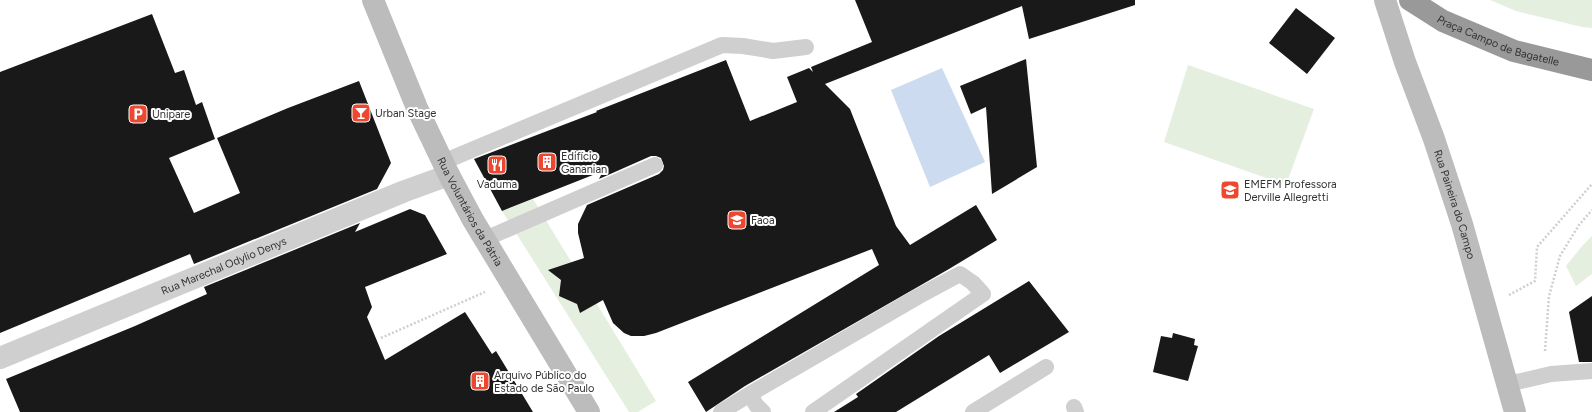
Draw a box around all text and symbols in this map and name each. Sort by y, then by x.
street label: Praça Campo de Bagatelle [1435,12,1561,68]
bar icon: Urban Stage [350,102,372,124]
parking icon: Unipare [127,103,149,125]
place label: Urban Stage [375,107,436,120]
place label: Unipare [152,108,190,121]
street label: Rua Paineira do Campo [1431,148,1478,260]
place label: Edifício Gananian [561,150,607,176]
building icon: Edifício Gananian [536,151,558,173]
restaurant icon: Vaduma [486,154,508,176]
street label: Rua Voluntários da Pátria [435,155,506,268]
place label: Vaduma [477,178,517,191]
place label: EMEFM Professora Derville Allegretti [1244,178,1337,204]
school or university icon: EMEFM Professora Derville Allegretti [1219,179,1241,201]
school or university icon: Faoa [726,209,748,231]
place label: Faoa [751,214,775,227]
street label: Rua Marechal Odylio Denys [159,234,288,297]
place label: Arquivo Público do Estado de São Paulo [494,369,594,395]
building icon: Arquivo Público do Estado de São Paulo [469,370,491,392]

